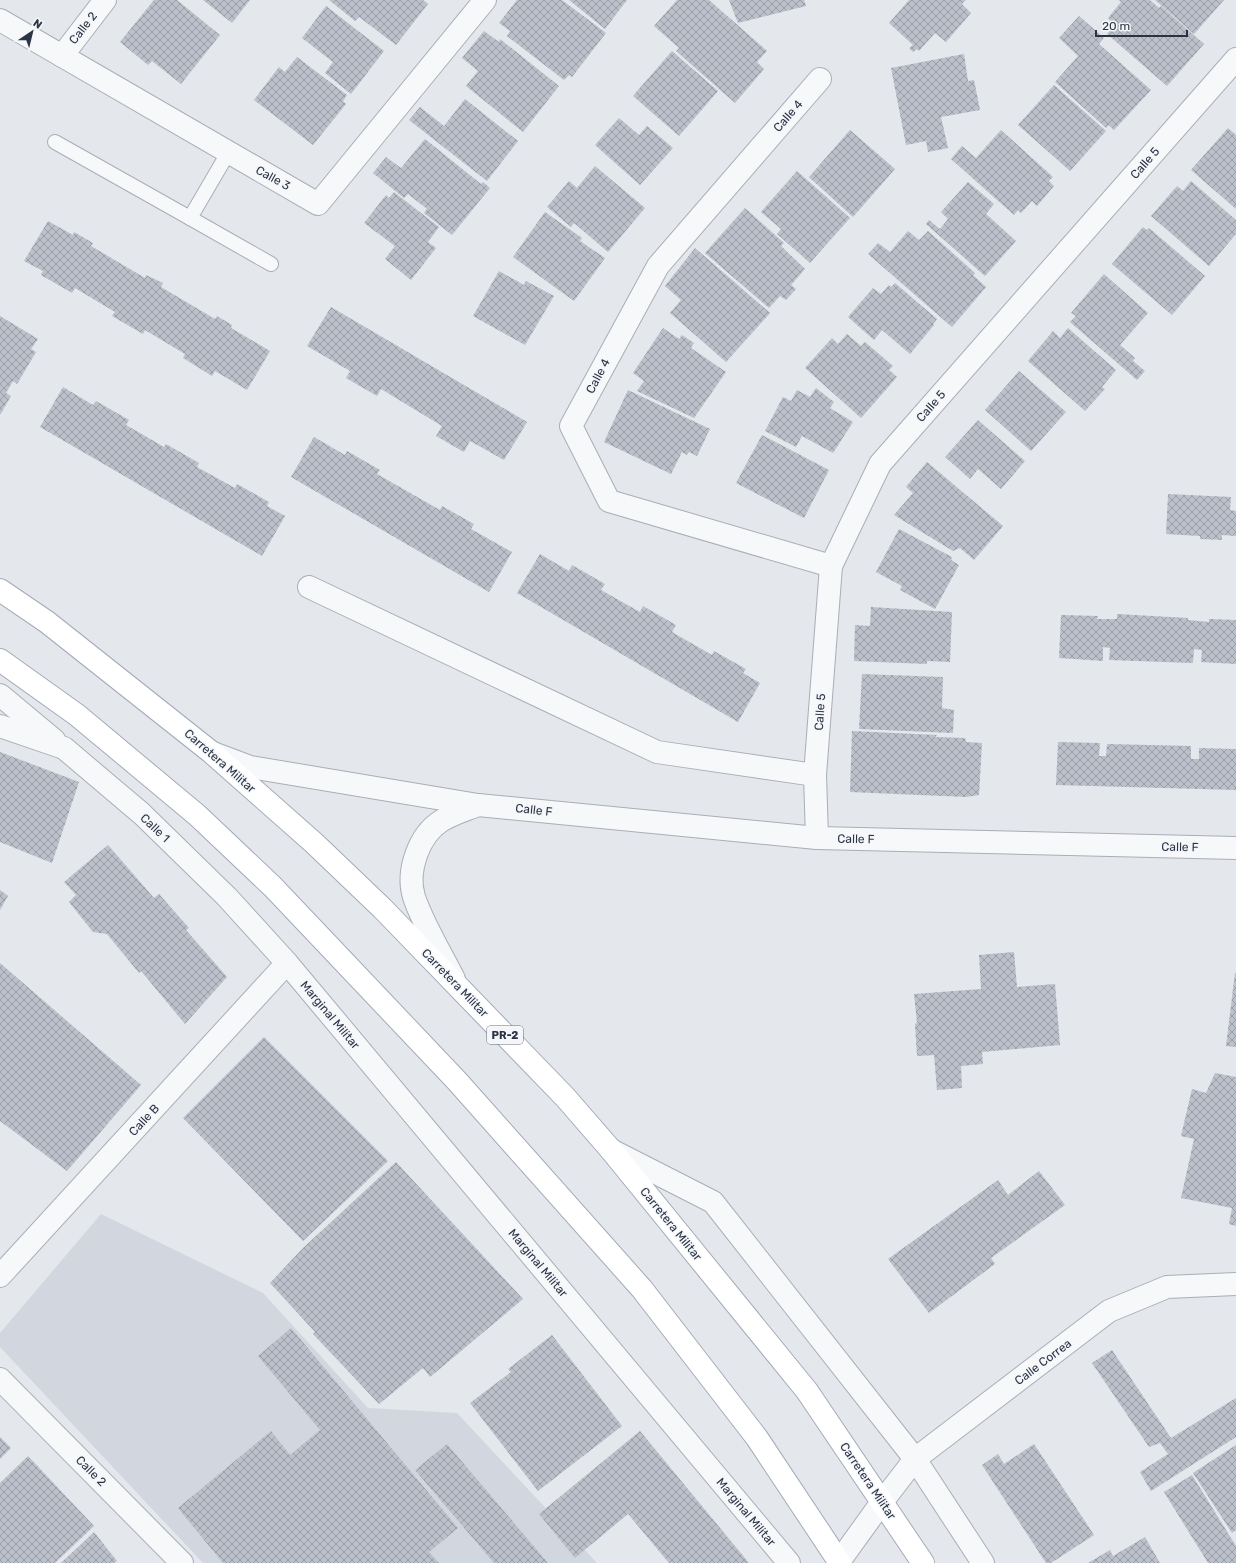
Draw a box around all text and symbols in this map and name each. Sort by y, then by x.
street label: Calle 2 [66,9,100,47]
north arrow [12,12,52,52]
scale bar [1096,12,1187,38]
text: N [30,17,44,32]
text: 20 m [1102,19,1130,33]
street label: Calle 4 [770,97,806,135]
street label: Calle 5 [1127,144,1163,182]
street label: Calle 3 [253,163,293,193]
street label: Calle 4 [583,356,613,396]
street label: Calle 5 [913,387,949,425]
street label: Calle 5 [812,693,828,731]
street label: Carretera Militar [181,726,259,796]
street label: Calle F [515,801,553,819]
street label: Calle 1 [137,811,173,845]
street label: Calle F [837,832,875,846]
street label: Calle F [1161,840,1199,854]
street label: Carretera Militar [419,946,492,1020]
street label: Marginal Militar [297,978,363,1052]
road number: PR-2 [487,1026,523,1044]
street label: Calle B [126,1101,162,1139]
street label: Carretera Militar [637,1185,705,1264]
street label: Marginal Militar [505,1226,571,1300]
street label: Calle Correa [1012,1336,1074,1388]
street label: Carretera Militar [837,1440,899,1523]
street label: Calle 2 [73,1453,109,1489]
street label: Marginal Militar [713,1475,779,1549]

